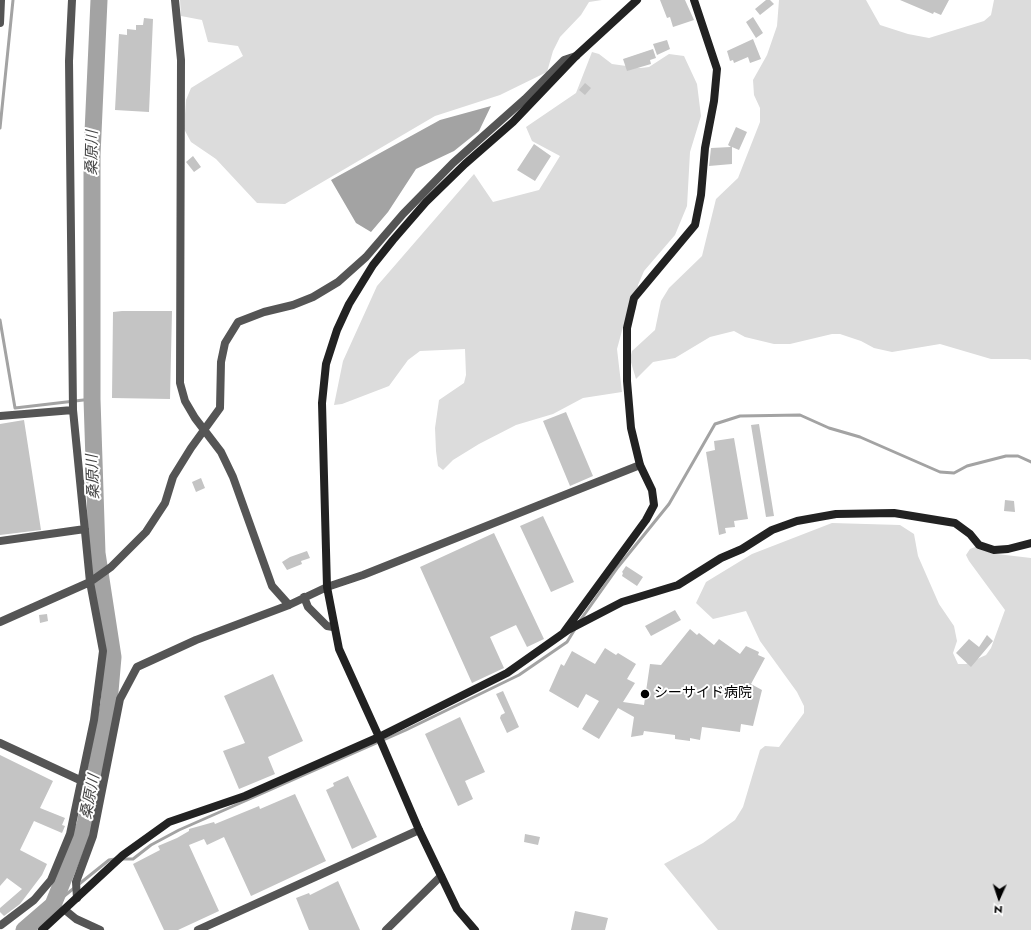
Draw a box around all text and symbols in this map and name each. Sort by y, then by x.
water label: 桑原川 [84,130,102,176]
water label: 桑原川 [84,454,104,500]
place label: シーサイド病院 [654,686,752,702]
marker: シーサイド病院 [639,688,651,700]
water label: 桑原川 [78,773,104,821]
north arrow [979,878,1019,918]
text: N [994,902,1003,918]

